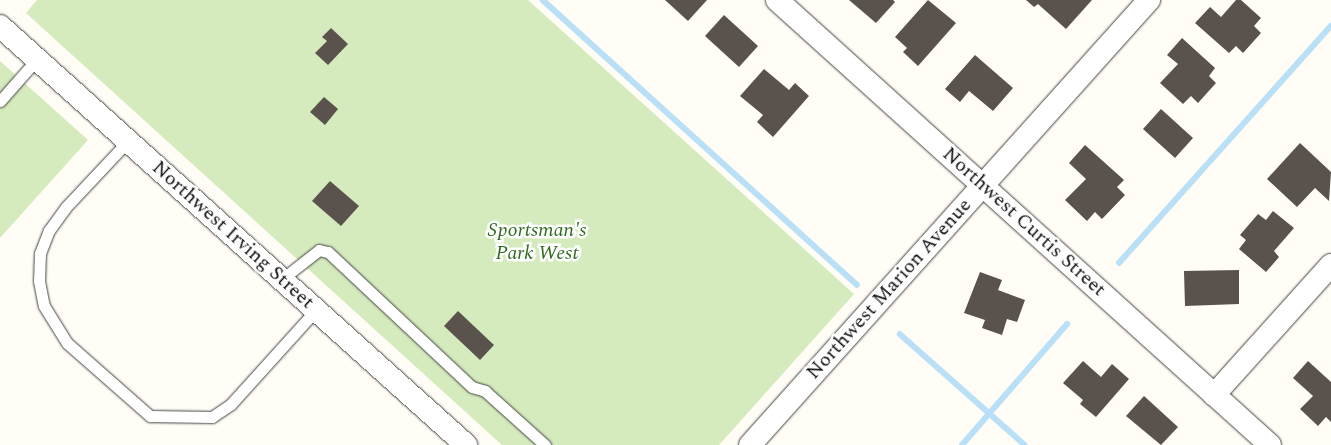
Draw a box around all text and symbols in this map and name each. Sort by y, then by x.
street label: Northwest Curtis Street [937,142,1111,302]
street label: Northwest Irving Street [147,156,319,314]
street label: Northwest Marion Avenue [801,194,977,384]
park label: Sportsman's Park West [488,218,586,265]

